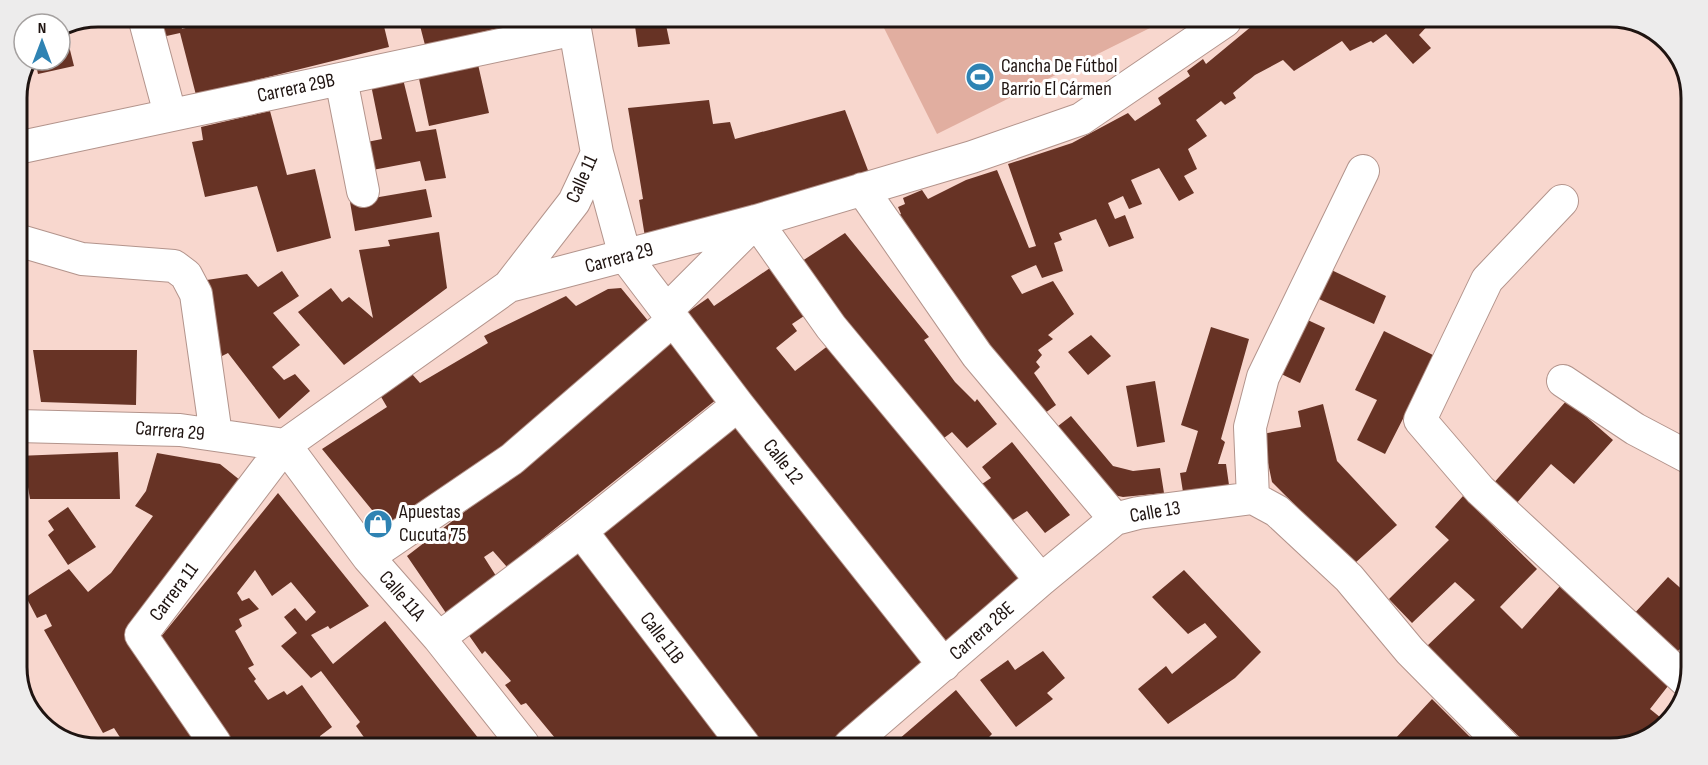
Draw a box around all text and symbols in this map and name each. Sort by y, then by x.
north arrow [12,12,72,72]
text: N [38,19,46,38]
place label: Cancha De Fútbol Barrio El Cármen [1001,54,1117,101]
sports icon: Cancha De Fútbol Barrio El Cármen [964,61,996,93]
street label: Carrera 29B [255,68,337,108]
street label: Calle 11 [561,151,603,207]
street label: Carrera 29 [582,237,656,279]
street label: Carrera 29 [134,416,206,446]
street label: Calle 12 [758,434,808,490]
street label: Calle 13 [1128,496,1182,528]
place label: Apuestas Cucuta 75 [398,500,466,547]
shop icon: Apuestas Cucuta 75 [362,508,394,540]
street label: Carrera 11 [144,558,204,626]
street label: Calle 11A [374,566,431,626]
street label: Carrera 28E [945,596,1019,666]
street label: Calle 11B [635,607,689,669]

